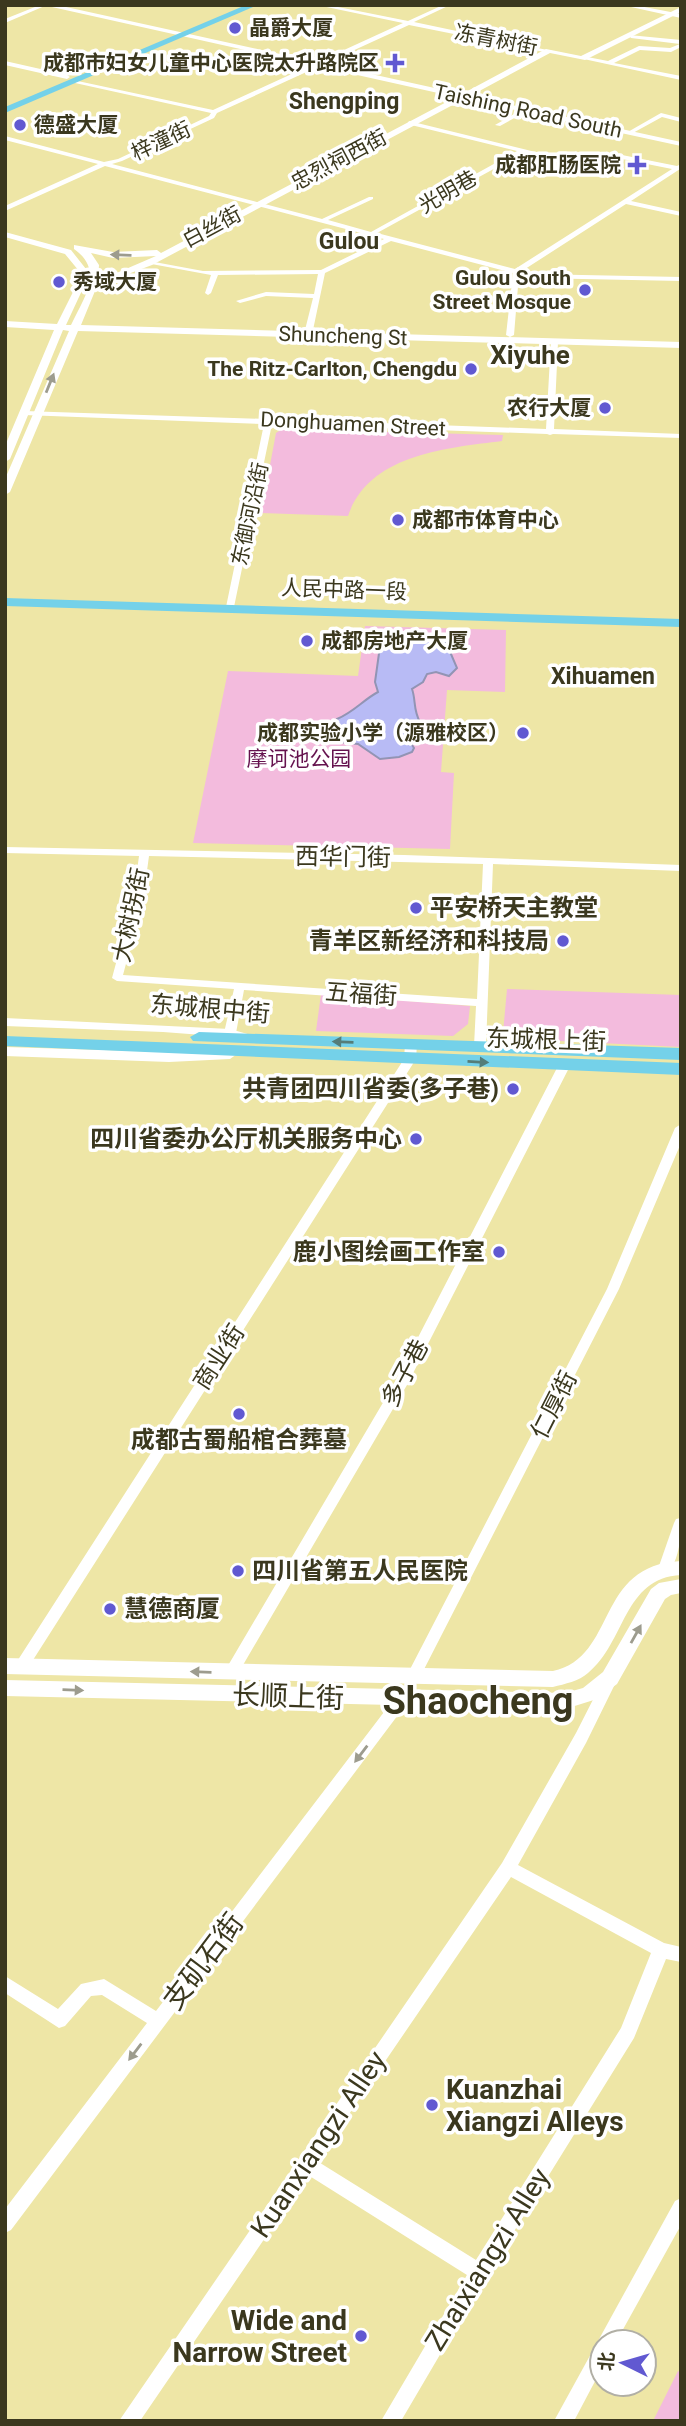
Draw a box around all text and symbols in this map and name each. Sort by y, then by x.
place label: 晶爵大厦 [249,16,333,40]
marker: 晶爵大厦 [227,20,243,36]
street label: 冻青树街 [452,20,540,60]
place label: 成都市妇女儿童中心医院太升路院区 [43,51,379,75]
marker: 成都市妇女儿童中心医院太升路院区 [385,53,405,73]
street label: Taishing Road South [432,79,624,143]
district label: Shengping [289,88,399,115]
place label: 德盛大厦 [34,113,118,137]
marker: 德盛大厦 [12,117,28,133]
street label: 梓潼街 [127,117,195,165]
street label: 忠烈祠西街 [287,125,391,195]
place label: 成都肛肠医院 [495,153,621,177]
marker: 成都肛肠医院 [627,155,647,175]
street label: 光明巷 [415,166,481,218]
street label: 白丝街 [179,202,245,252]
district label: Gulou [319,228,379,255]
one-way arrow [110,249,132,260]
place label: Gulou South Street Mosque [432,266,571,314]
place label: 秀域大厦 [73,270,157,294]
marker: 秀域大厦 [51,274,67,290]
marker: Gulou South Street Mosque [577,282,593,298]
street label: Shuncheng St [278,322,408,350]
district label: Xiyuhe [490,340,570,370]
place label: The Ritz-Carlton, Chengdu [207,357,457,381]
marker: The Ritz-Carlton, Chengdu [463,361,479,377]
one-way arrow [45,373,56,394]
place label: 农行大厦 [507,396,591,420]
marker: 农行大厦 [597,400,613,416]
street label: Donghuamen Street [260,407,446,441]
street label: 东御河沿街 [227,460,273,568]
place label: 成都市体育中心 [412,508,559,532]
marker: 成都市体育中心 [390,512,406,528]
street label: 人民中路一段 [281,576,407,604]
place label: 成都房地产大厦 [321,629,468,653]
marker: 成都房地产大厦 [299,633,315,649]
district label: Xihuamen [551,663,655,690]
place label: 成都实验小学（源雅校区） [257,721,509,745]
marker: 成都实验小学（源雅校区） [515,725,531,741]
park label: 摩诃池公园 [247,747,352,771]
street label: 西华门街 [295,842,391,872]
street label: 大树拐街 [107,865,155,965]
place label: 平安桥天主教堂 [430,894,598,922]
marker: 平安桥天主教堂 [408,900,424,916]
place label: 青羊区新经济和科技局 [309,927,549,955]
marker: 青羊区新经济和科技局 [555,933,571,949]
street label: 五福街 [324,978,398,1010]
street label: 东城根中街 [149,990,271,1028]
street label: 东城根上街 [486,1024,606,1056]
one-way arrow [331,1036,353,1047]
one-way arrow [467,1057,489,1068]
place label: 共青团四川省委(多子巷) [242,1075,499,1103]
marker: 共青团四川省委(多子巷) [505,1081,521,1097]
place label: 四川省委办公厅机关服务中心 [90,1125,402,1153]
marker: 四川省委办公厅机关服务中心 [408,1131,424,1147]
place label: 鹿小图绘画工作室 [293,1238,485,1266]
marker: 鹿小图绘画工作室 [491,1244,507,1260]
street label: 商业街 [188,1319,250,1395]
street label: 多子巷 [376,1335,434,1411]
street label: 仁厚街 [525,1367,583,1443]
marker: 成都古蜀船棺合葬墓 [231,1406,247,1422]
place label: 成都古蜀船棺合葬墓 [131,1426,347,1454]
place label: 四川省第五人民医院 [252,1557,468,1585]
marker: 四川省第五人民医院 [230,1563,246,1579]
place label: 慧德商厦 [124,1595,220,1623]
marker: 慧德商厦 [102,1601,118,1617]
one-way arrow [630,1624,642,1644]
one-way arrow [190,1666,212,1678]
street label: 长顺上街 [231,1678,345,1715]
district label: Shaocheng [382,1679,574,1723]
one-way arrow [63,1684,85,1695]
one-way arrow [353,1744,368,1762]
street label: 支矶石街 [157,1907,250,2016]
one-way arrow [127,2043,142,2061]
street label: Kuanxiangzi Alley [244,2045,393,2244]
place label: Kuanzhai Xiangzi Alleys [446,2073,624,2138]
marker: Kuanzhai Xiangzi Alleys [424,2097,440,2113]
street label: Zhaixiangzi Alley [418,2162,557,2357]
place label: Wide and Narrow Street [172,2304,347,2369]
marker: Wide and Narrow Street [353,2328,369,2344]
north arrow [588,2328,658,2398]
text: 北 [594,2351,619,2372]

